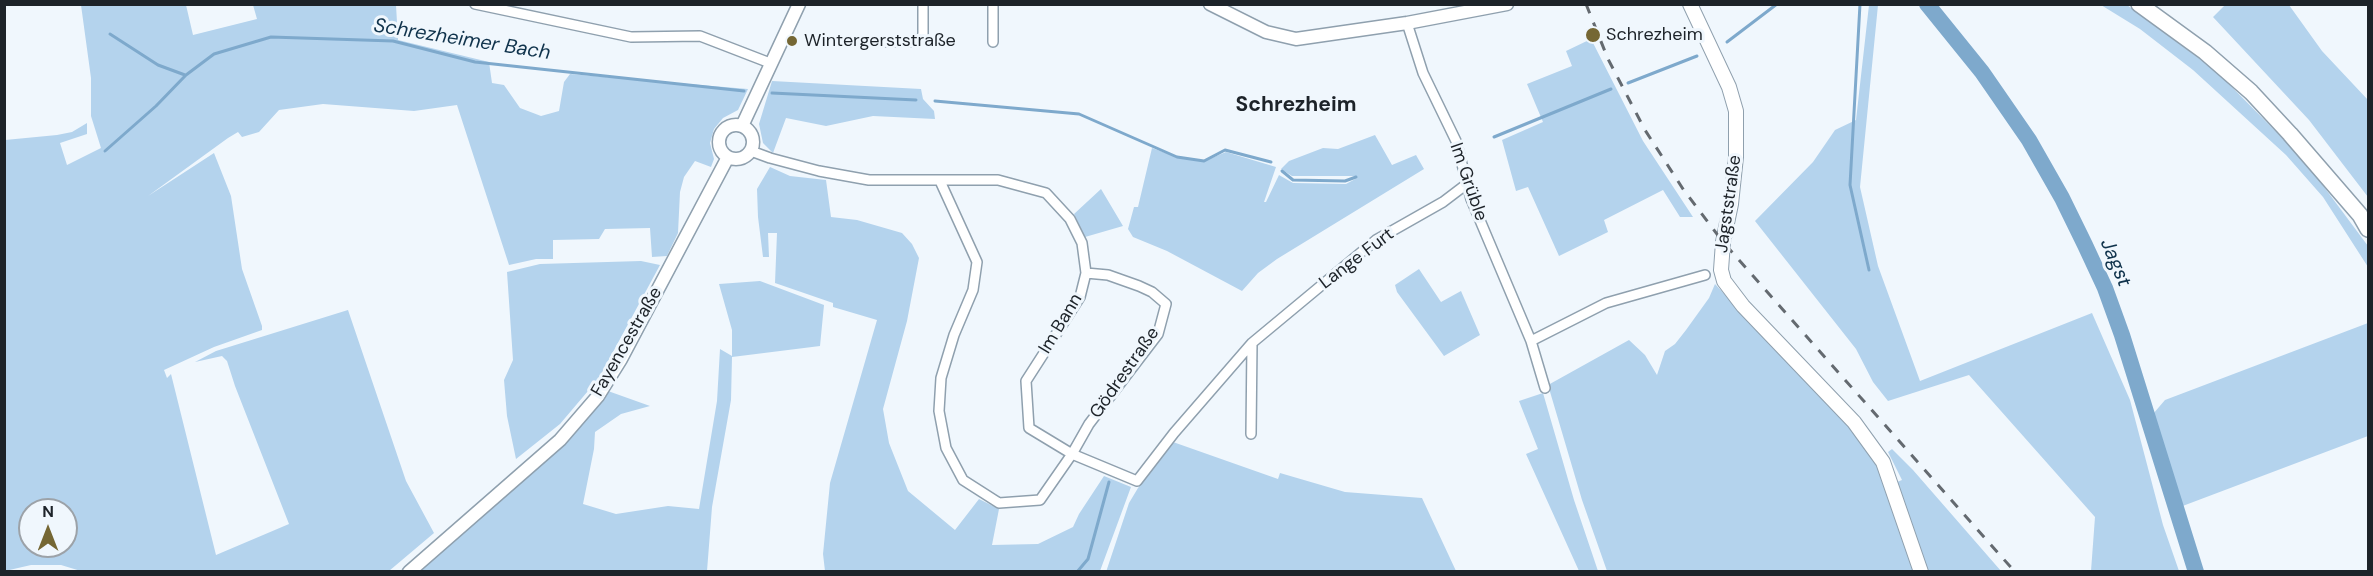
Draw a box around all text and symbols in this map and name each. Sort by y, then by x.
water label: Schrezheimer Bach [372,14,552,66]
place label: Schrezheim [1606,24,1703,46]
marker: Schrezheim [1584,26,1602,44]
place label: Wintergerststraße [804,30,956,52]
marker: Wintergerststraße [785,34,799,48]
district label: Schrezheim [1236,92,1356,118]
street label: Im Grüble [1445,140,1491,224]
street label: Jagststraße [1711,154,1747,254]
street label: Lange Furt [1315,224,1399,294]
water label: Jagst [2094,236,2136,290]
street label: Fayencestraße [587,283,667,401]
street label: Im Bann [1035,290,1087,358]
street label: Gödrestraße [1086,323,1164,423]
north arrow [18,498,78,558]
text: N [42,501,54,522]

